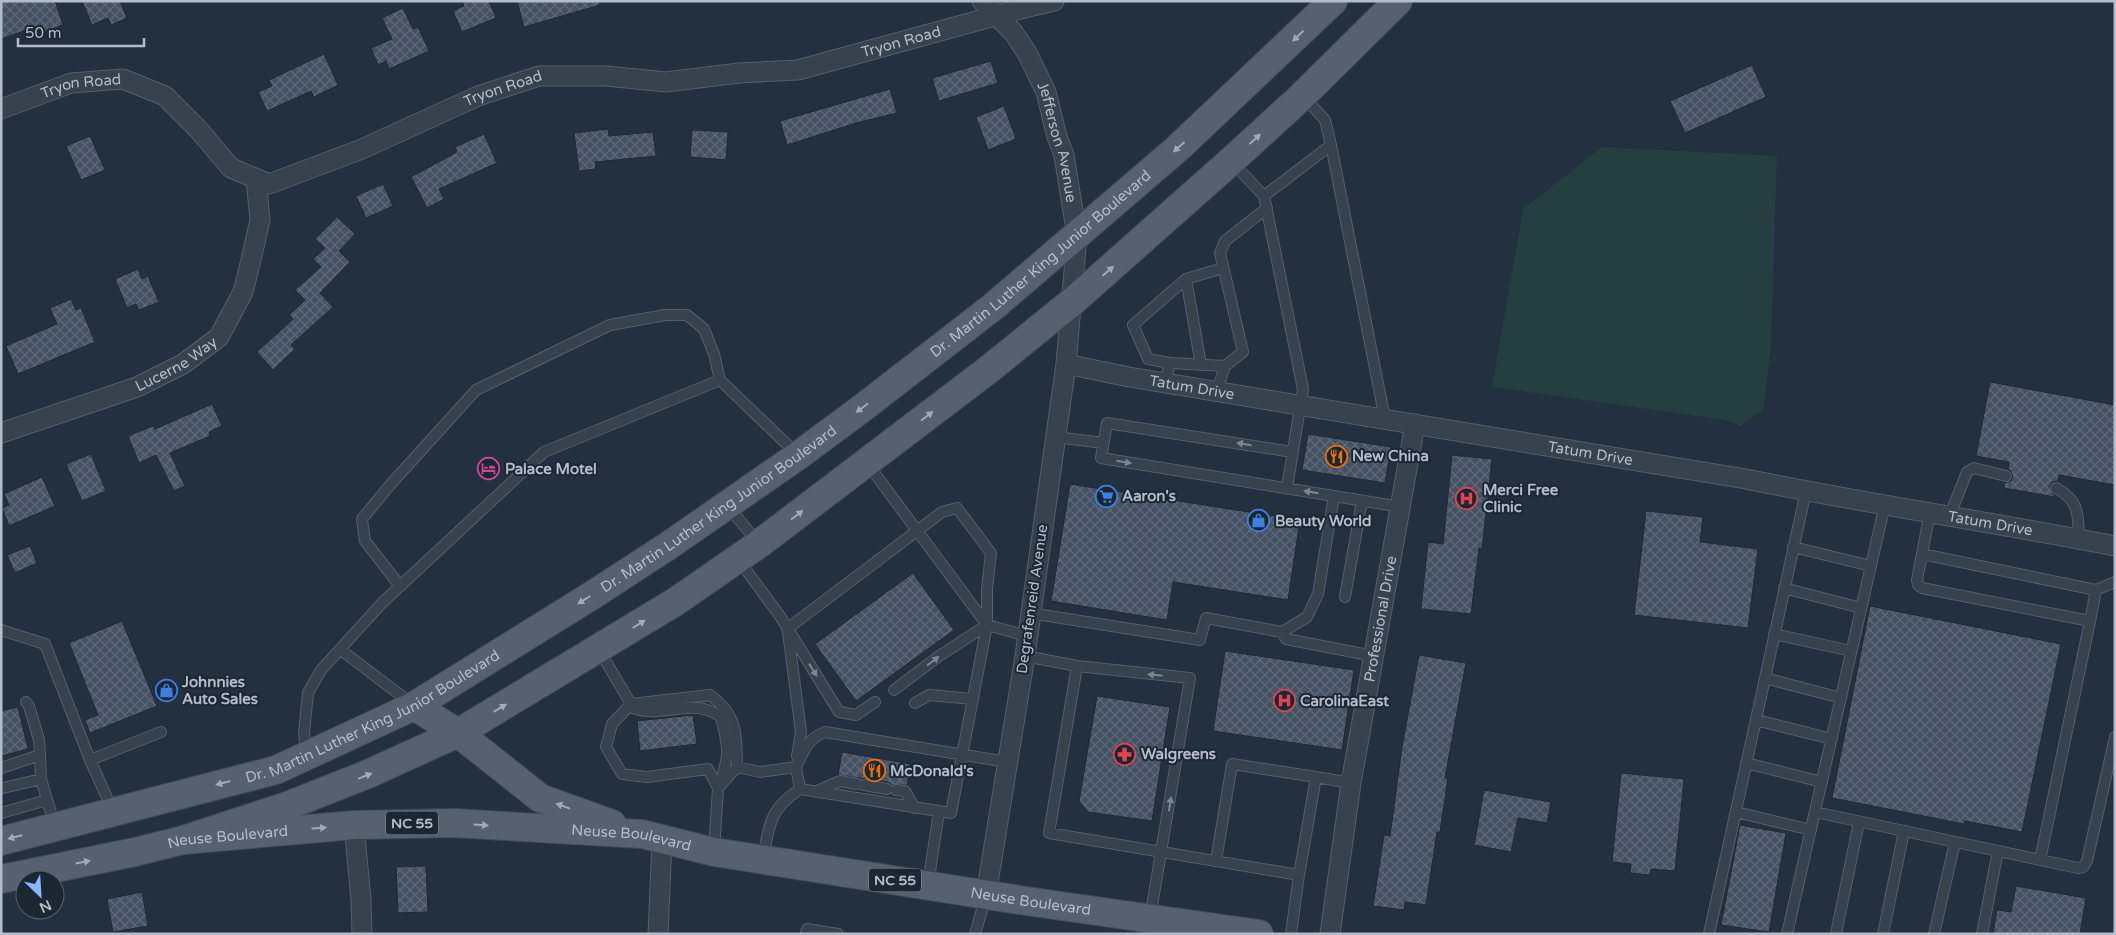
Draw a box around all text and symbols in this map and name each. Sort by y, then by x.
scale bar [18,15,144,47]
street label: Tryon Road [859,22,943,61]
text: 50 m [25,24,62,42]
one-way arrow [1292,30,1304,42]
street label: Tryon Road [461,67,544,110]
street label: Tryon Road [38,70,122,102]
street label: Jefferson Avenue [1033,79,1080,204]
one-way arrow [1249,133,1261,145]
one-way arrow [1174,141,1186,153]
street label: Dr. Martin Luther King Junior Boulevard [926,166,1155,361]
one-way arrow [1102,265,1114,277]
street label: Lucerne Way [132,333,221,395]
street label: Tatum Drive [1148,372,1236,403]
one-way arrow [856,403,869,414]
one-way arrow [920,411,933,422]
street label: Dr. Martin Luther King Junior Boulevard [597,421,840,596]
street label: Tatum Drive [1547,437,1634,469]
one-way arrow [1236,440,1252,448]
restaurant icon: New China [1324,444,1348,468]
place label: New China [1352,447,1429,465]
hotel icon: Palace Motel [477,457,501,481]
one-way arrow [1116,459,1132,467]
place label: Palace Motel [505,460,597,478]
place label: Merci Free Clinic [1483,481,1559,516]
supermarket icon: Aaron's [1094,484,1118,508]
place label: Aaron's [1122,487,1176,505]
hospital icon: Merci Free Clinic [1455,487,1479,511]
one-way arrow [1302,488,1318,496]
street label: Tatum Drive [1947,507,2034,540]
one-way arrow [790,509,803,520]
shop icon: Beauty World [1247,509,1271,533]
place label: Beauty World [1275,512,1371,531]
street label: Degrafenreid Avenue [1013,523,1051,675]
street label: Professional Drive [1360,555,1400,684]
one-way arrow [578,596,591,605]
one-way arrow [632,619,646,628]
street label: Dr. Martin Luther King Junior Boulevard [243,646,503,787]
one-way arrow [926,655,939,666]
one-way arrow [808,664,817,677]
one-way arrow [1147,671,1163,679]
place label: Johnnies Auto Sales [181,673,258,708]
shop icon: Johnnies Auto Sales [154,679,178,703]
hospital icon: CarolinaEast [1272,689,1296,713]
place label: CarolinaEast [1300,692,1389,710]
one-way arrow [493,704,506,713]
pharmacy icon: Walgreens [1113,742,1137,766]
place label: Walgreens [1141,745,1216,764]
restaurant icon: McDonald's [862,759,886,783]
place label: McDonald's [890,762,974,780]
one-way arrow [358,771,372,779]
one-way arrow [216,780,231,788]
one-way arrow [1166,796,1174,812]
one-way arrow [555,802,570,810]
road number: NC 55 [386,811,438,834]
one-way arrow [474,821,490,829]
street label: Neuse Boulevard [571,821,693,855]
street label: Neuse Boulevard [166,822,289,853]
one-way arrow [311,823,327,831]
one-way arrow [8,833,23,841]
one-way arrow [76,857,92,865]
road number: NC 55 [869,868,921,892]
north arrow [15,870,65,920]
street label: Neuse Boulevard [969,883,1092,919]
text: N [37,896,54,916]

